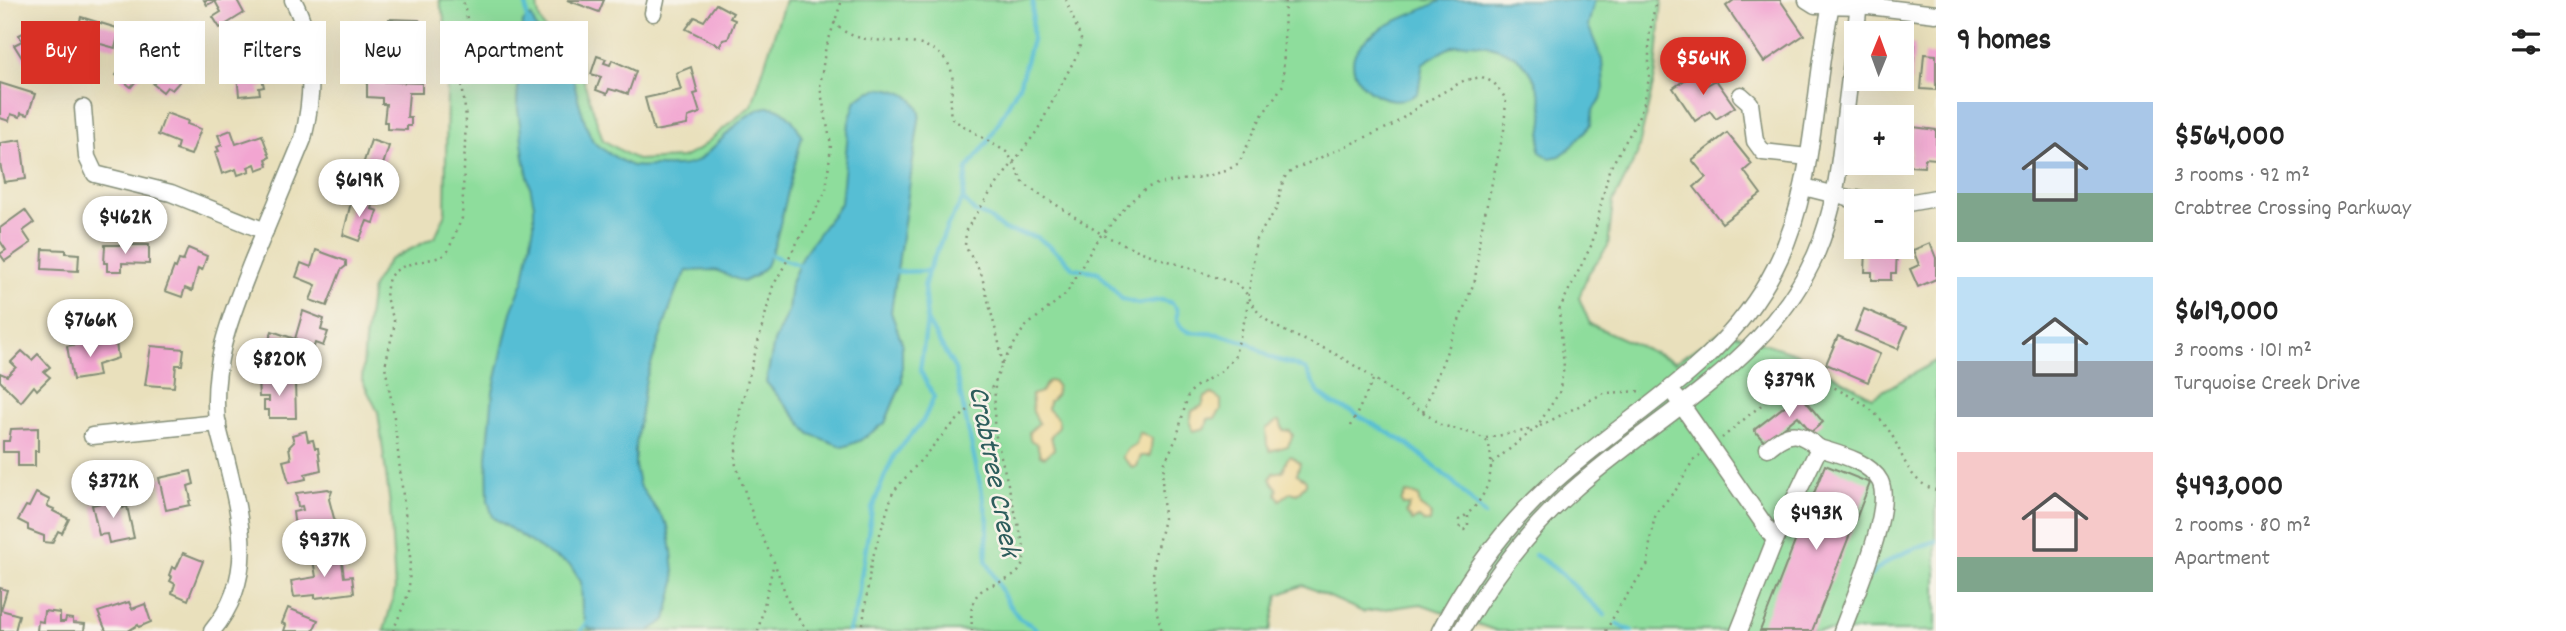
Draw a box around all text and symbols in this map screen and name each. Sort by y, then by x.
chip: Buy [21,21,100,84]
chip: Rent [114,21,205,84]
chip: Filters [219,21,326,84]
chip: New [340,21,426,84]
chip: Apartment [440,21,588,84]
north arrow [1844,21,1914,91]
map controls [1844,21,1914,259]
text: 9 homes [1957,21,2051,64]
icon: filters [2507,23,2545,61]
pin: $564K [1654,38,1752,97]
text: $564K [1676,43,1730,76]
button: + [1844,105,1914,175]
text: $564,000 [2174,117,2285,160]
icon: home [2013,130,2097,214]
pin: $619K [310,160,408,219]
text: 3 rooms · 92 m² [2174,160,2310,193]
text: $619K [334,165,384,198]
button: − [1844,189,1914,259]
text: Crabtree Crossing Parkway [2174,193,2411,226]
pin: $462K [76,196,174,256]
text: $462K [98,202,152,235]
text: $619,000 [2174,292,2279,335]
pin: $766K [41,300,139,359]
text: $766K [63,305,117,338]
icon: home [2013,305,2097,389]
text: 3 rooms · 101 m² [2174,335,2312,368]
pin: $820K [230,338,328,398]
text: $820K [252,344,306,377]
pin: $379K [1740,360,1838,419]
text: $379K [1763,365,1815,398]
text: Turquoise Creek Drive [2174,368,2360,401]
water label: Crabtree Creek [954,383,1030,564]
pin: $372K [64,461,162,520]
text: $372K [87,466,139,499]
text: $493,000 [2174,467,2283,510]
icon: home [2013,480,2097,564]
pin: $493K [1767,492,1865,552]
text: $493K [1790,498,1842,531]
text: 2 rooms · 80 m² [2174,510,2311,543]
pin: $937K [275,520,373,579]
text: $937K [298,525,350,558]
text: Apartment [2174,543,2270,576]

